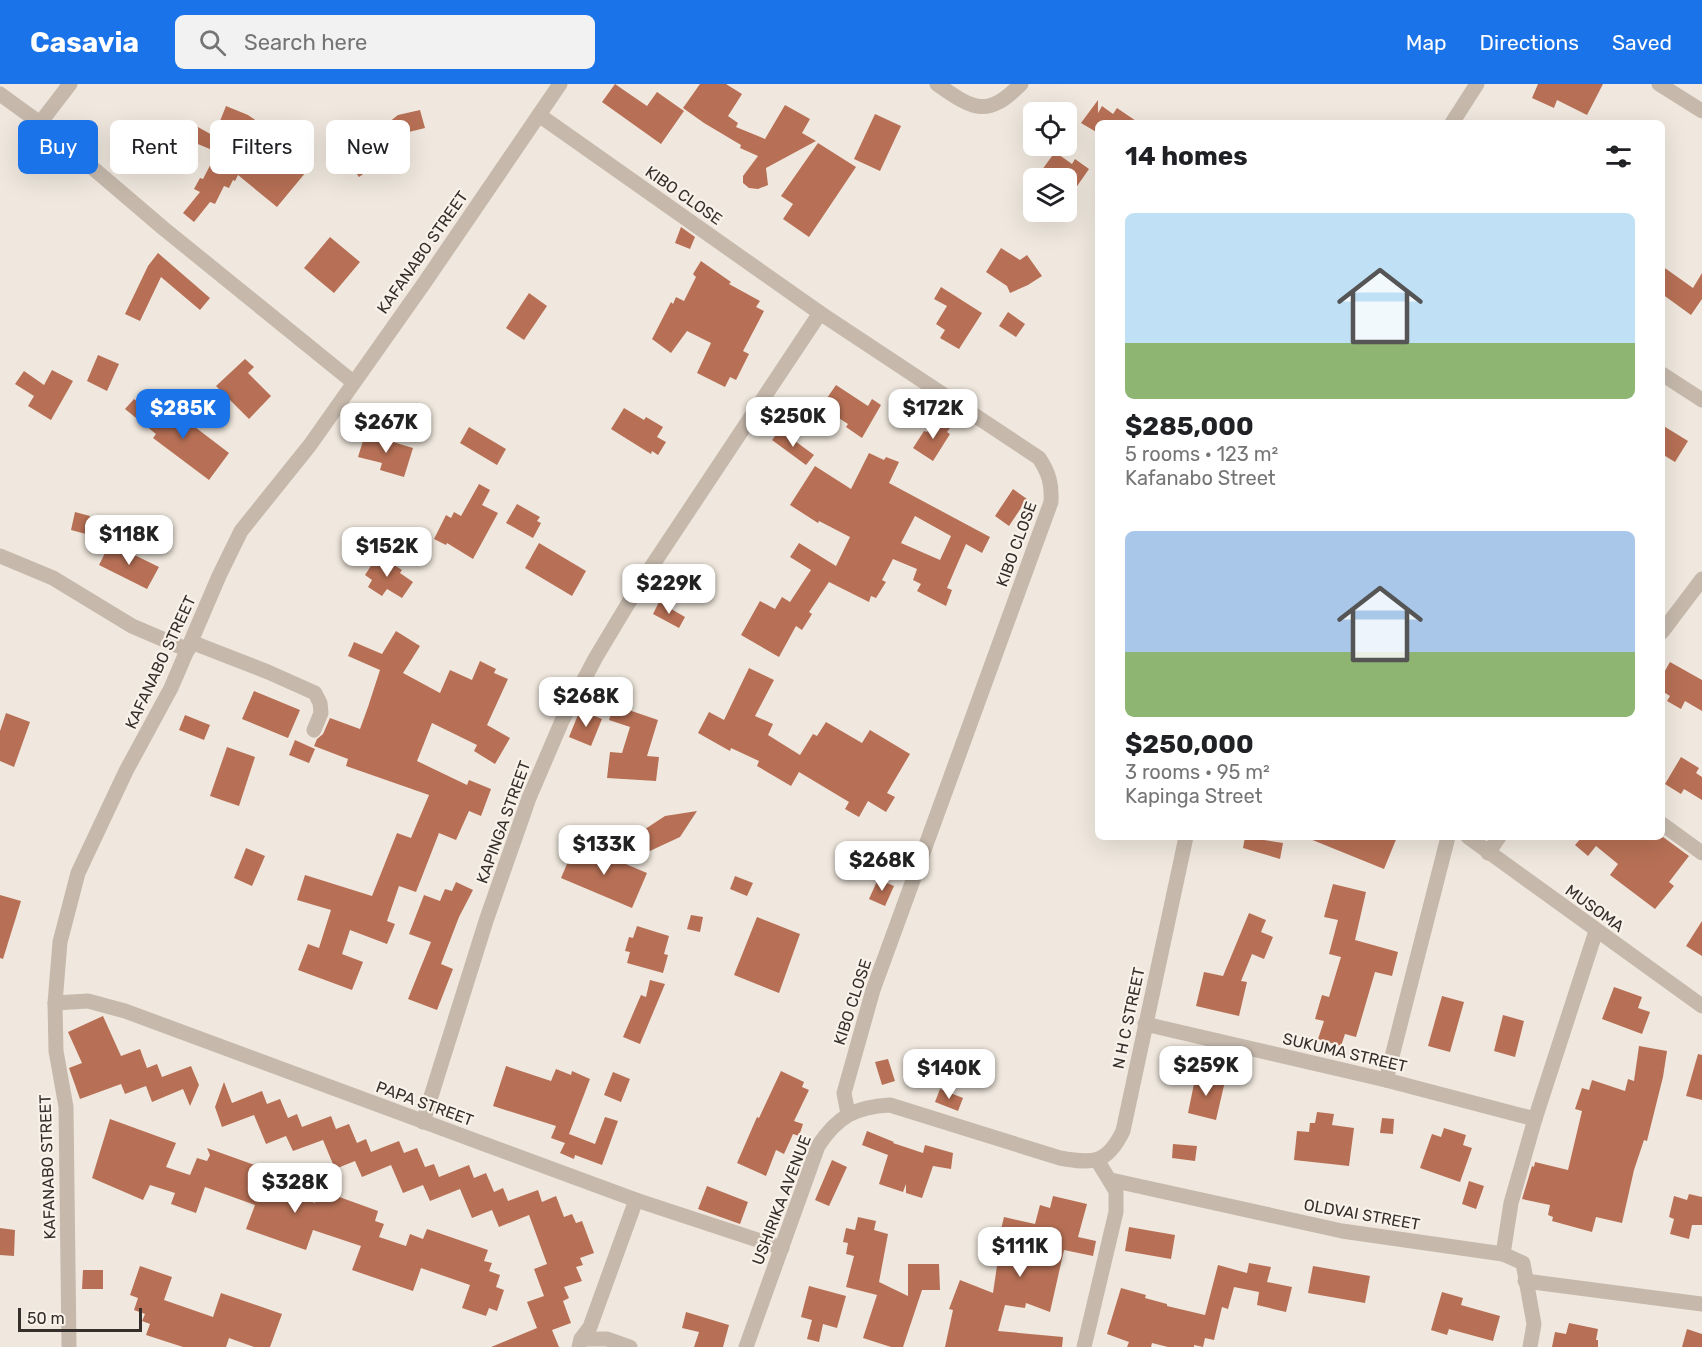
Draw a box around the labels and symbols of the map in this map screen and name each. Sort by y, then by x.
street label: KIBO CLOSE [642,162,726,229]
street label: KAFANABO STREET [373,187,472,317]
pin: $285K [141,389,225,440]
pin: $172K [891,389,975,440]
pin: $250K [751,397,835,448]
pin: $267K [344,403,428,454]
street label: KIBO CLOSE [992,499,1041,589]
pin: $118K [87,515,171,566]
pin: $152K [345,527,429,578]
pin: $229K [627,564,711,615]
street label: KAFANABO STREET [121,592,200,732]
pin: $268K [544,677,628,728]
street label: KAPINGA STREET [472,758,534,886]
pin: $133K [562,825,646,876]
pin: $268K [840,841,924,892]
street label: MUSOMA [1562,881,1628,936]
street label: KIBO CLOSE [830,957,875,1048]
street label: N H C STREET [1108,966,1149,1071]
street label: SUKUMA STREET [1281,1029,1409,1076]
pin: $259K [1164,1046,1248,1097]
pin: $140K [907,1049,991,1100]
street label: PAPA STREET [373,1077,476,1130]
street label: KAFANABO STREET [35,1094,60,1240]
street label: USHIRIKA AVENUE [748,1133,815,1268]
pin: $328K [253,1163,337,1214]
street label: OLDVAI STREET [1302,1195,1421,1234]
pin: $111K [978,1227,1062,1278]
scale bar [18,1305,142,1332]

